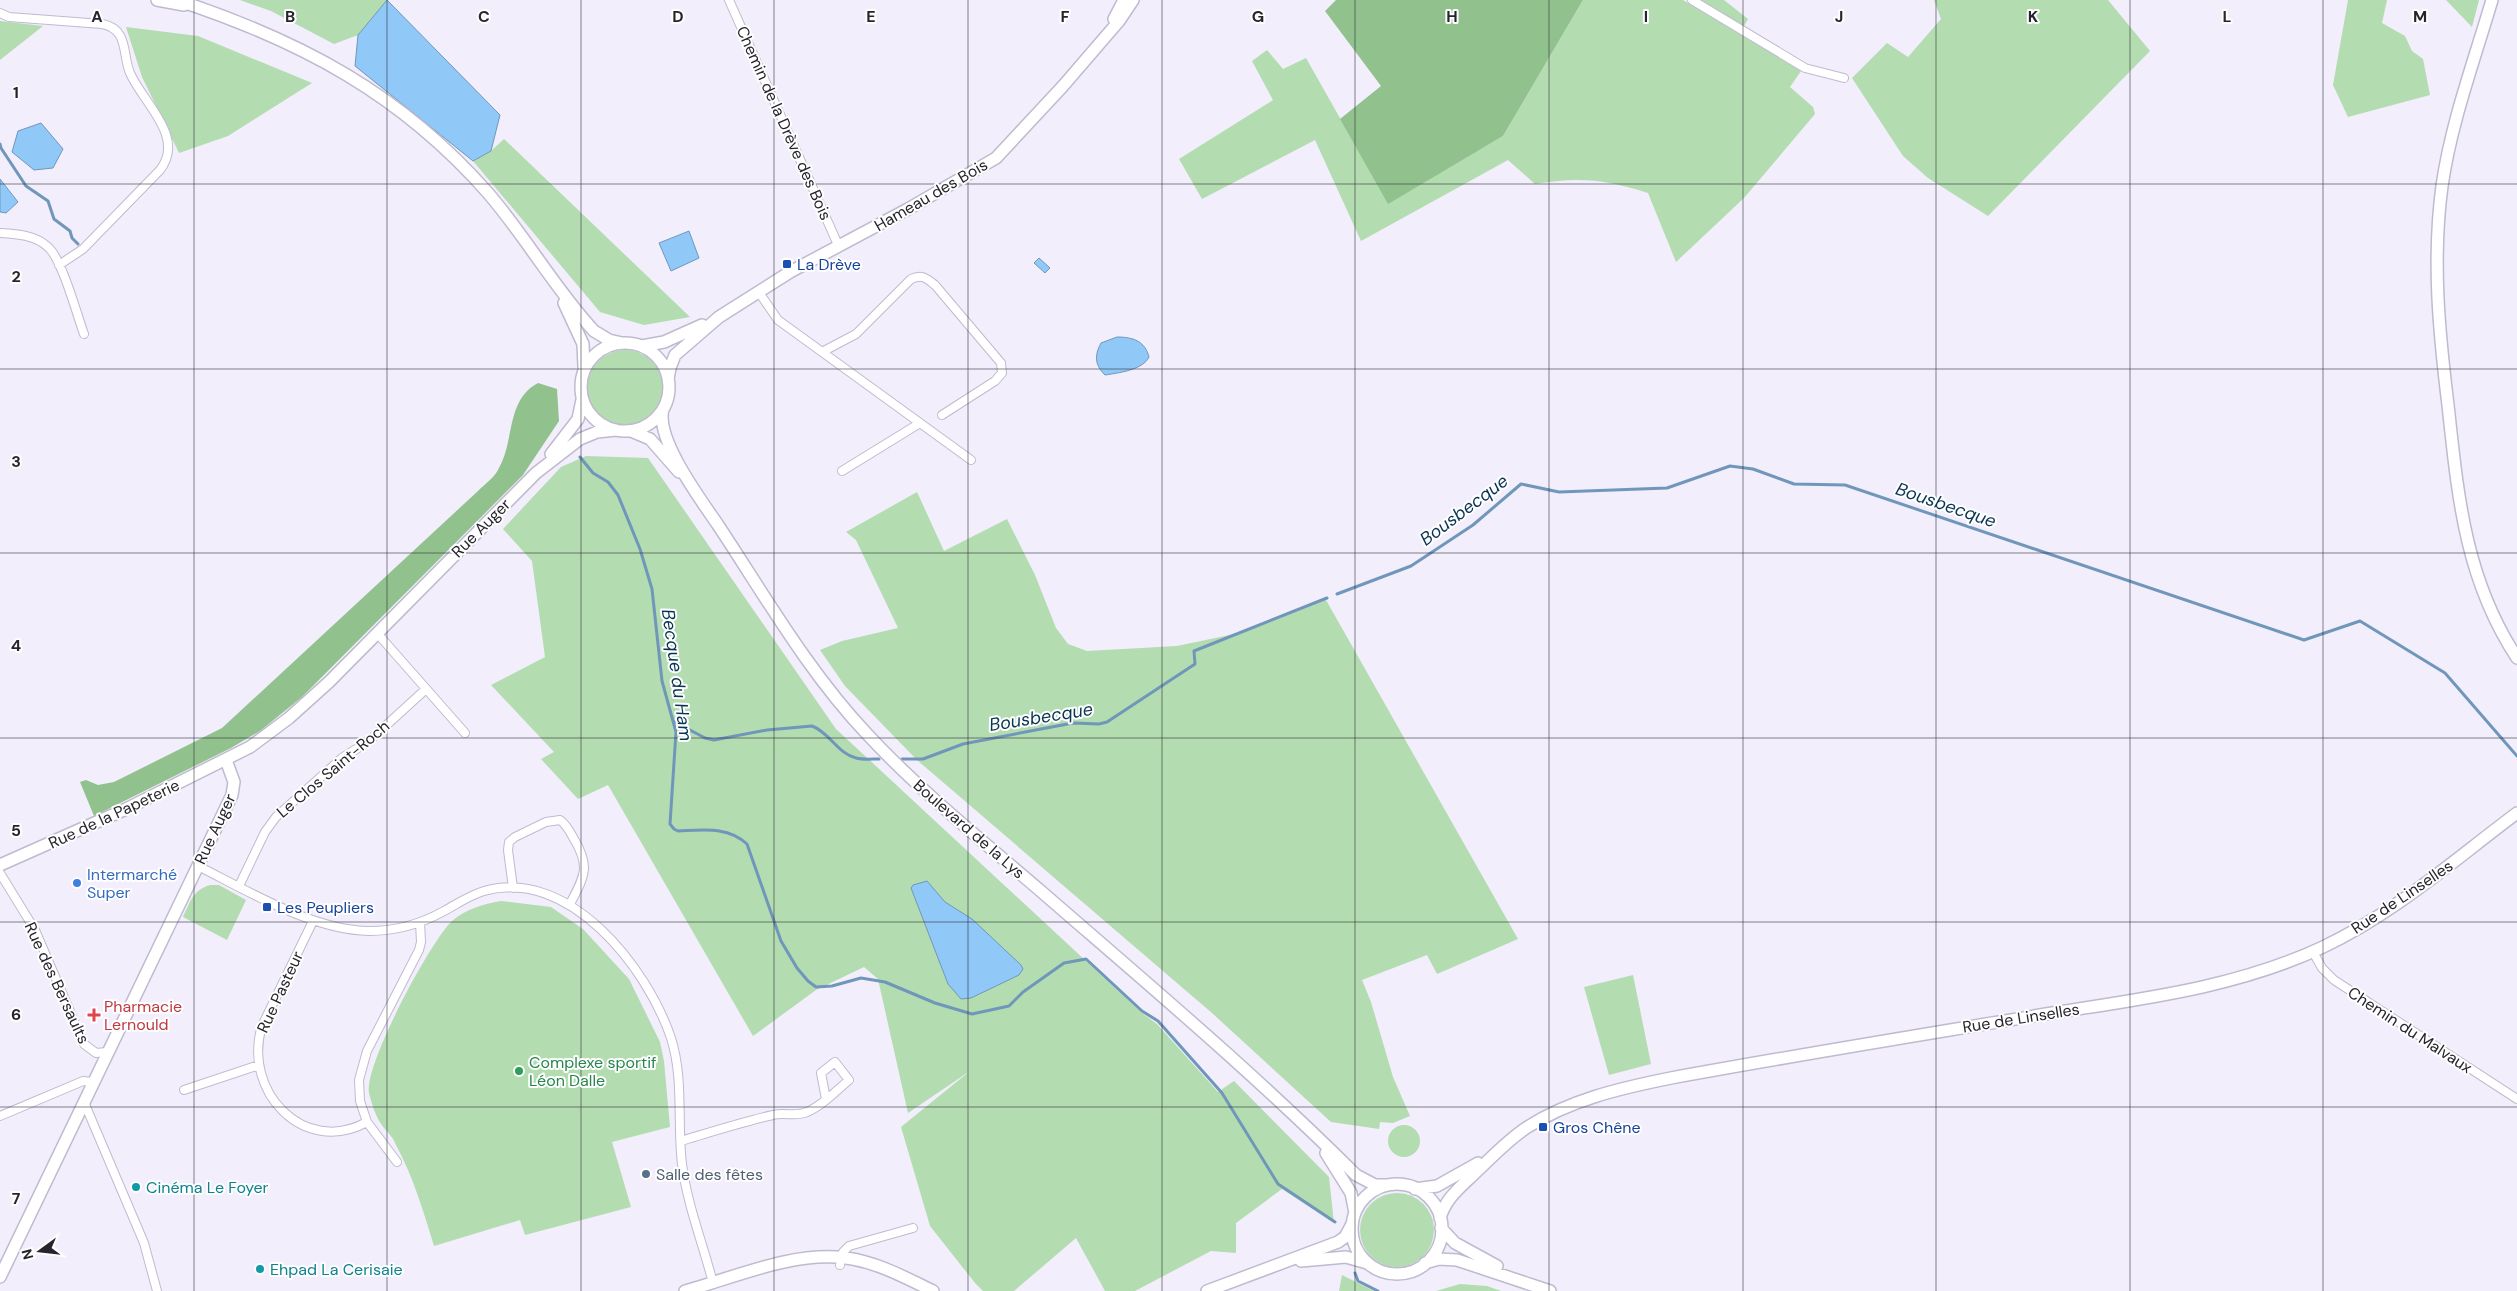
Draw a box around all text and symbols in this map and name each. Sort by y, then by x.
text: A [91,6,103,27]
text: B [285,6,295,27]
text: C [478,6,490,27]
text: D [672,6,684,27]
text: E [866,6,876,27]
text: F [1061,6,1070,27]
text: G [1252,6,1264,27]
text: H [1446,6,1458,27]
text: I [1644,6,1648,27]
text: J [1835,6,1843,27]
text: K [2028,6,2039,27]
text: L [2223,6,2232,27]
text: M [2413,6,2427,27]
street label: Chemin de la Drève des Bois [732,23,836,223]
text: 1 [13,82,19,103]
street label: Hameau des Bois [871,154,991,236]
place label: La Drève [797,254,861,275]
marker: La Drève [781,258,793,270]
text: 2 [11,266,21,287]
text: 3 [11,451,21,472]
water label: Bousbecque [1415,469,1513,551]
water label: Bousbecque [1893,477,1999,533]
street label: Rue Auger [447,494,515,562]
water label: Becque du Ham [656,607,698,743]
text: 4 [11,635,21,656]
water label: Bousbecque [987,697,1095,737]
street label: Le Clos Saint-Roch [272,716,394,822]
street label: Rue de la Papeterie [45,774,183,854]
street label: Boulevard de la Lys [909,775,1029,883]
street label: Rue Auger [190,790,240,868]
text: 5 [11,820,21,841]
street label: Rue de Linselles [2347,855,2457,939]
place label: Intermarché Super [87,864,177,903]
marker: Intermarché Super [71,877,83,889]
place label: Les Peupliers [277,897,374,918]
marker: Les Peupliers [261,901,273,913]
street label: Rue des Bersaults [20,919,94,1047]
street label: Rue Pasteur [252,948,308,1036]
street label: Chemin du Malvaux [2344,982,2476,1078]
place label: Pharmacie Lernould [104,996,182,1035]
street label: Rue de Linselles [1961,998,2081,1038]
text: 6 [11,1004,21,1025]
marker: Pharmacie Lernould [88,1009,100,1021]
place label: Complexe sportif Léon Dalle [529,1052,656,1091]
marker: Complexe sportif Léon Dalle [513,1065,525,1077]
place label: Gros Chêne [1553,1117,1641,1138]
marker: Gros Chêne [1537,1121,1549,1133]
place label: Salle des fêtes [656,1164,763,1185]
marker: Salle des fêtes [640,1168,652,1180]
place label: Cinéma Le Foyer [146,1177,269,1198]
marker: Cinéma Le Foyer [130,1181,142,1193]
text: 7 [12,1188,21,1209]
north arrow [15,1226,65,1276]
text: N [17,1247,37,1262]
place label: Ehpad La Cerisaie [270,1259,403,1280]
marker: Ehpad La Cerisaie [254,1263,266,1275]

